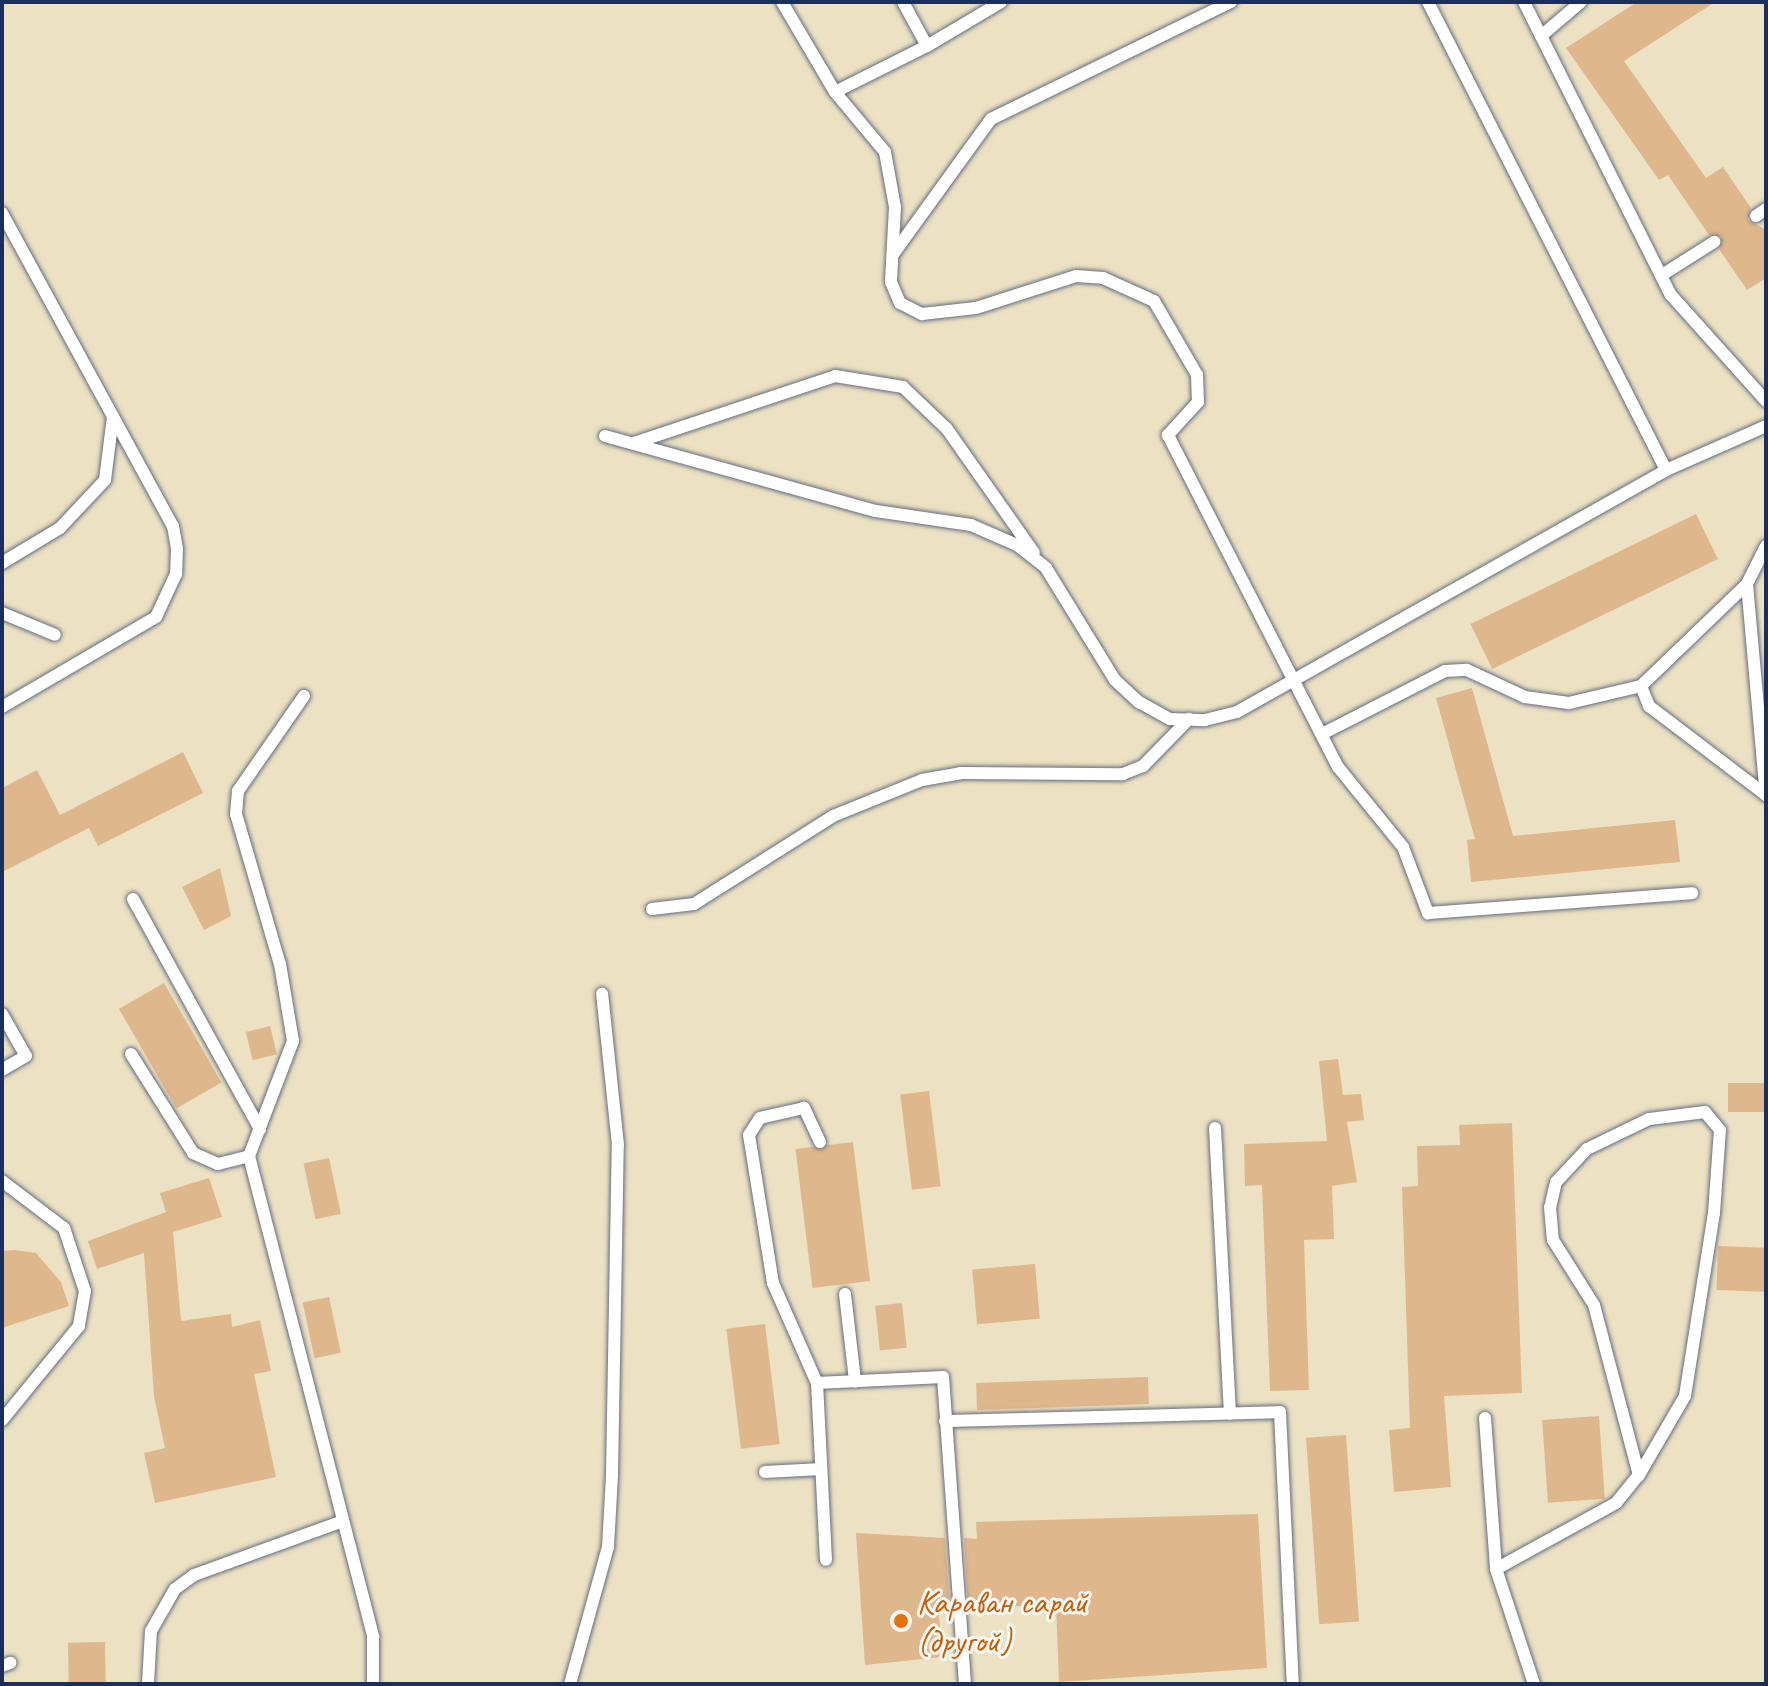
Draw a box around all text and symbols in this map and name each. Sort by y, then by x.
place label: Караван сарай (другой) [917,1581,1088,1660]
marker: Караван сарай (другой) [892,1612,910,1630]

